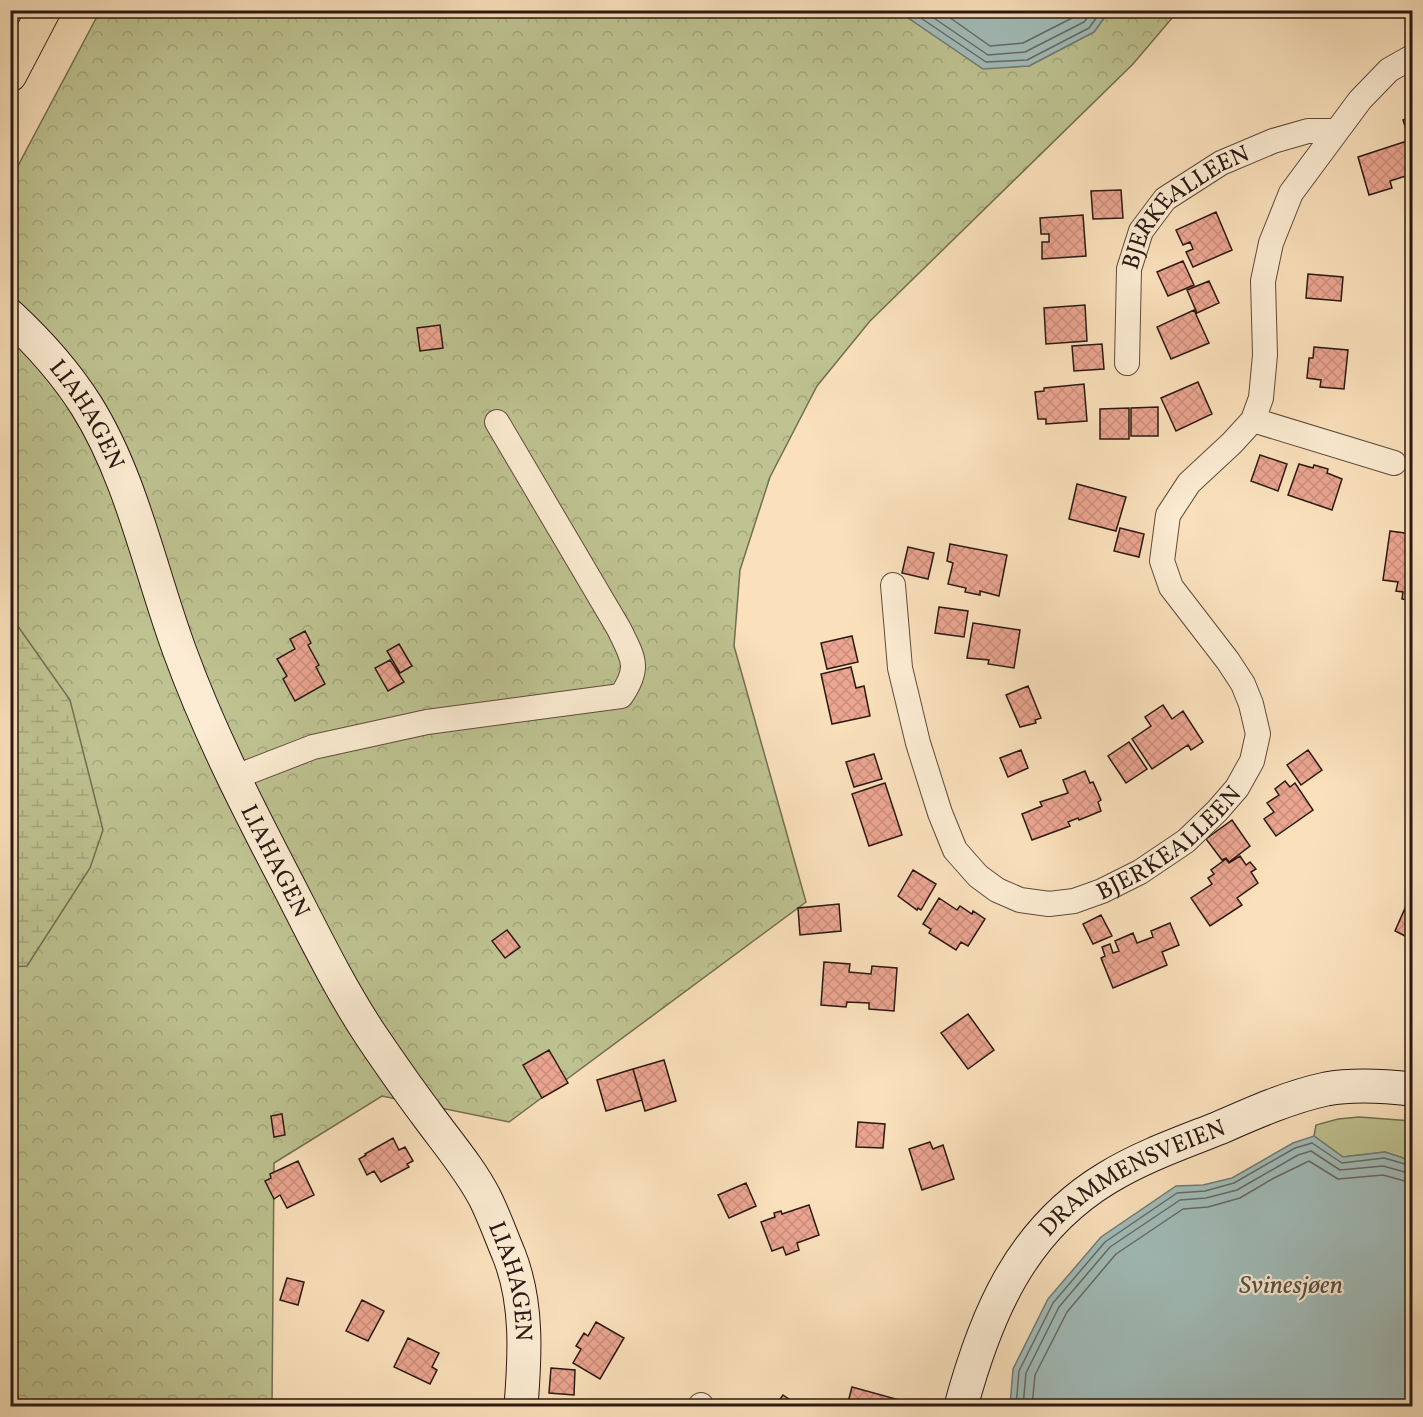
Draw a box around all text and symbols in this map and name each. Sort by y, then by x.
street label: BJERKEALLEEN [1115,138,1255,274]
street label: LIAHAGEN [40,353,132,475]
street label: BJERKEALLEEN [1091,779,1250,910]
street label: LIAHAGEN [231,799,317,924]
street label: DRAMMENSVEIEN [1032,1112,1231,1245]
street label: LIAHAGEN [478,1217,539,1342]
water label: Svinesjøen [1239,1268,1343,1304]

